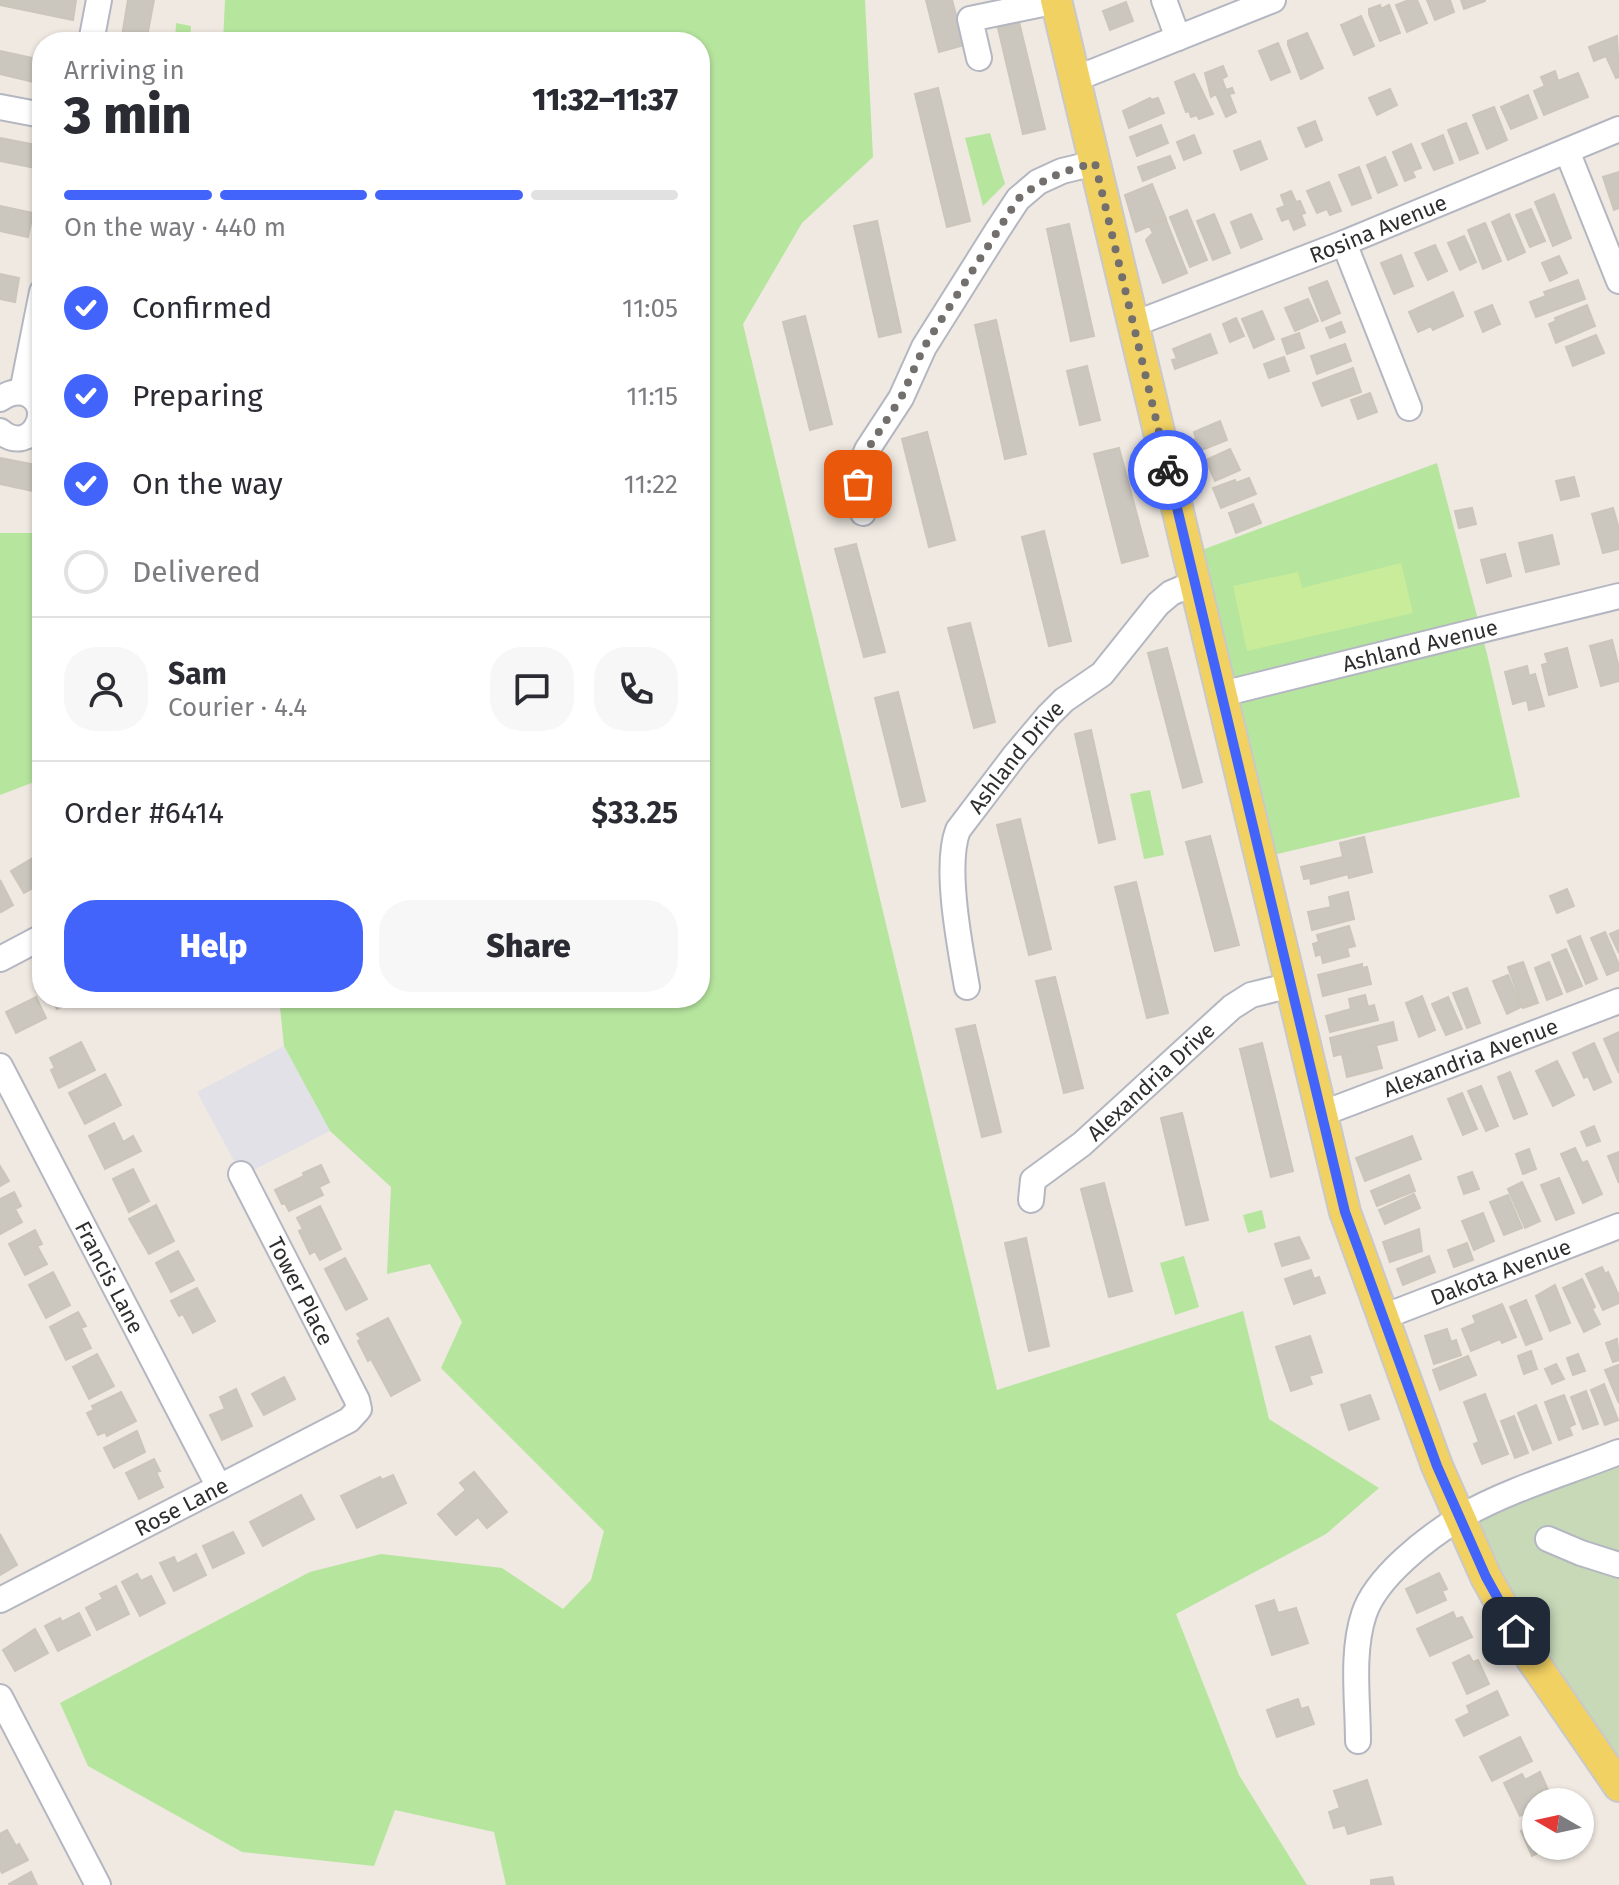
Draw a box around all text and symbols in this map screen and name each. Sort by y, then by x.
text: Arriving in [64,55,185,86]
text: 11:32–11:37 [532,82,678,118]
text: 3 min [64,84,192,147]
street label: Rosina Avenue [1306,189,1451,269]
text: On the way · 440 m [64,212,286,243]
icon: check [64,286,108,330]
text: Confirmed [132,290,272,326]
text: 11:05 [622,293,678,324]
icon: check [64,374,108,418]
text: Preparing [132,378,263,414]
text: 11:15 [626,381,678,412]
courier [1128,430,1208,510]
icon: bike [1146,448,1190,492]
pin [824,450,892,518]
icon: check [64,462,108,506]
icon: bag [836,462,880,506]
text: On the way [132,466,283,502]
text: 11:22 [624,469,678,500]
text: Delivered [132,554,261,590]
street label: Ashland Avenue [1340,613,1501,678]
button: person [64,647,148,731]
button: chat [490,647,574,731]
button: phone [594,647,678,731]
text: Sam [168,656,227,692]
text: Courier · 4.4 [168,692,307,723]
street label: Ashland Drive [963,695,1070,819]
text: Order #6414 [64,795,224,831]
text: $33.25 [592,795,678,831]
button: Help [64,900,363,992]
button: Share [379,900,678,992]
street label: Alexandria Avenue [1380,1012,1562,1103]
street label: Alexandria Drive [1082,1017,1220,1147]
street label: Francis Lane [69,1217,150,1338]
street label: Tower Place [262,1233,339,1350]
street label: Dakota Avenue [1427,1233,1575,1311]
street label: Rose Lane [130,1472,233,1542]
pin [1482,1597,1550,1665]
icon: home [1494,1609,1538,1653]
north arrow [1522,1788,1594,1860]
map controls [1522,1788,1594,1860]

